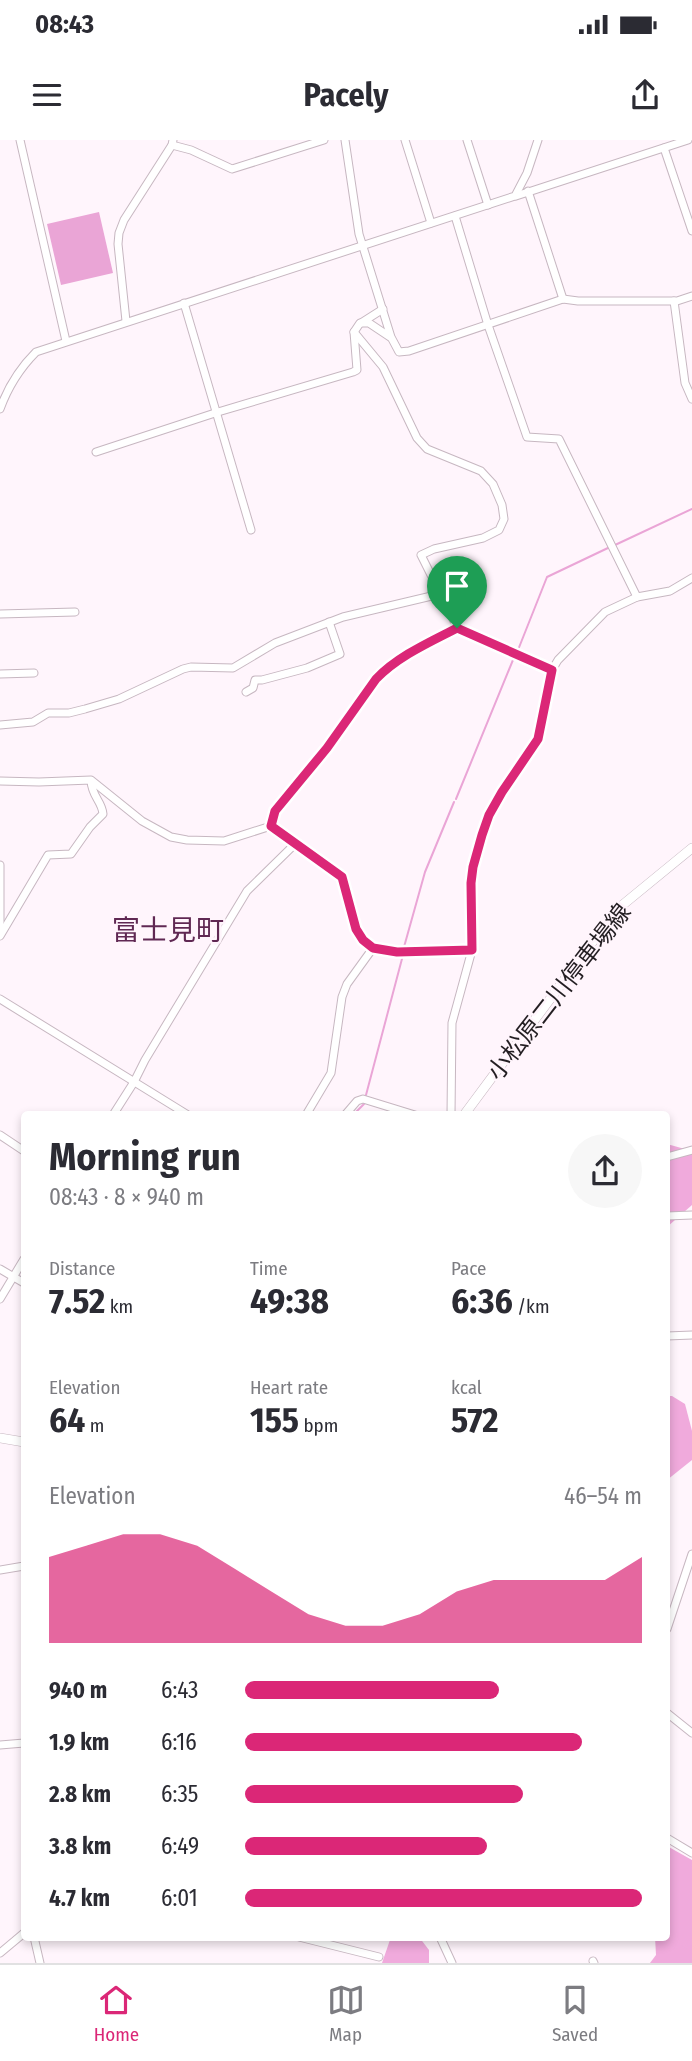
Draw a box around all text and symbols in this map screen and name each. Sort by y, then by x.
text: 08:43 [35,9,94,40]
icon: menu [28,76,66,114]
text: Pacely [304,76,389,114]
icon: share [626,76,664,114]
pin [427,556,487,628]
icon: arrive [438,567,476,605]
street label: 小松原二川停車場線 [481,898,637,1086]
district label: 富士見町 [112,914,224,947]
text: Morning run [49,1134,241,1180]
button: share [568,1134,642,1208]
text: 08:43 · 8 × 940 m [49,1183,204,1211]
text: Distance [49,1257,116,1280]
text: Time [250,1257,288,1280]
text: Pace [451,1257,486,1280]
text: 7.52 [49,1280,105,1322]
text: 49:38 [250,1280,329,1322]
text: 6:36 [451,1280,513,1322]
text: km [105,1295,133,1318]
text: /km [513,1295,550,1318]
text: Elevation [49,1376,121,1399]
text: Heart rate [250,1376,328,1399]
text: kcal [451,1376,482,1399]
text: 64 [49,1399,85,1441]
text: 155 [250,1399,299,1441]
text: 572 [451,1399,498,1441]
text: m [85,1414,104,1437]
text: bpm [299,1414,338,1437]
text: Elevation [49,1482,136,1510]
text: 46–54 m [564,1482,642,1510]
text: 940 m [49,1676,107,1704]
text: 6:43 [161,1676,198,1704]
text: 1.9 km [49,1728,109,1756]
text: 6:16 [161,1728,197,1756]
text: 2.8 km [49,1780,111,1808]
text: 6:35 [161,1780,198,1808]
text: 3.8 km [49,1832,111,1860]
text: 6:49 [161,1832,199,1860]
text: 4.7 km [49,1884,110,1912]
text: 6:01 [161,1884,198,1912]
tab: Home [94,1981,139,2046]
tab: Map [327,1981,365,2046]
tab: Saved [552,1981,598,2046]

